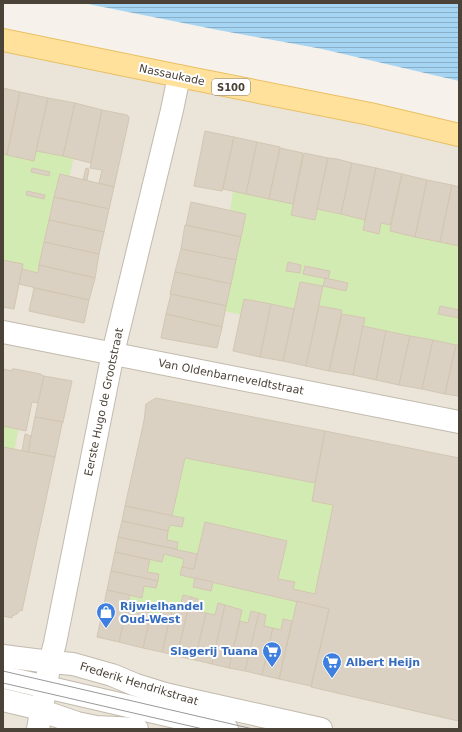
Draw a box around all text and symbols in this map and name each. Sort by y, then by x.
street label: Nassaukade [138,62,206,88]
road number: S100 [212,79,250,95]
street label: Eerste Hugo de Grootstraat [82,326,126,477]
street label: Van Oldenbarneveldtstraat [157,356,306,398]
place label: Rijwielhandel Oud-West [120,600,203,626]
shop icon: Rijwielhandel Oud-West [95,601,117,629]
supermarket icon: Slagerij Tuana [261,640,283,668]
place label: Slagerij Tuana [170,645,258,658]
supermarket icon: Albert Heijn [321,651,343,679]
place label: Albert Heijn [346,656,420,669]
street label: Frederik Hendrikstraat [78,660,200,708]

